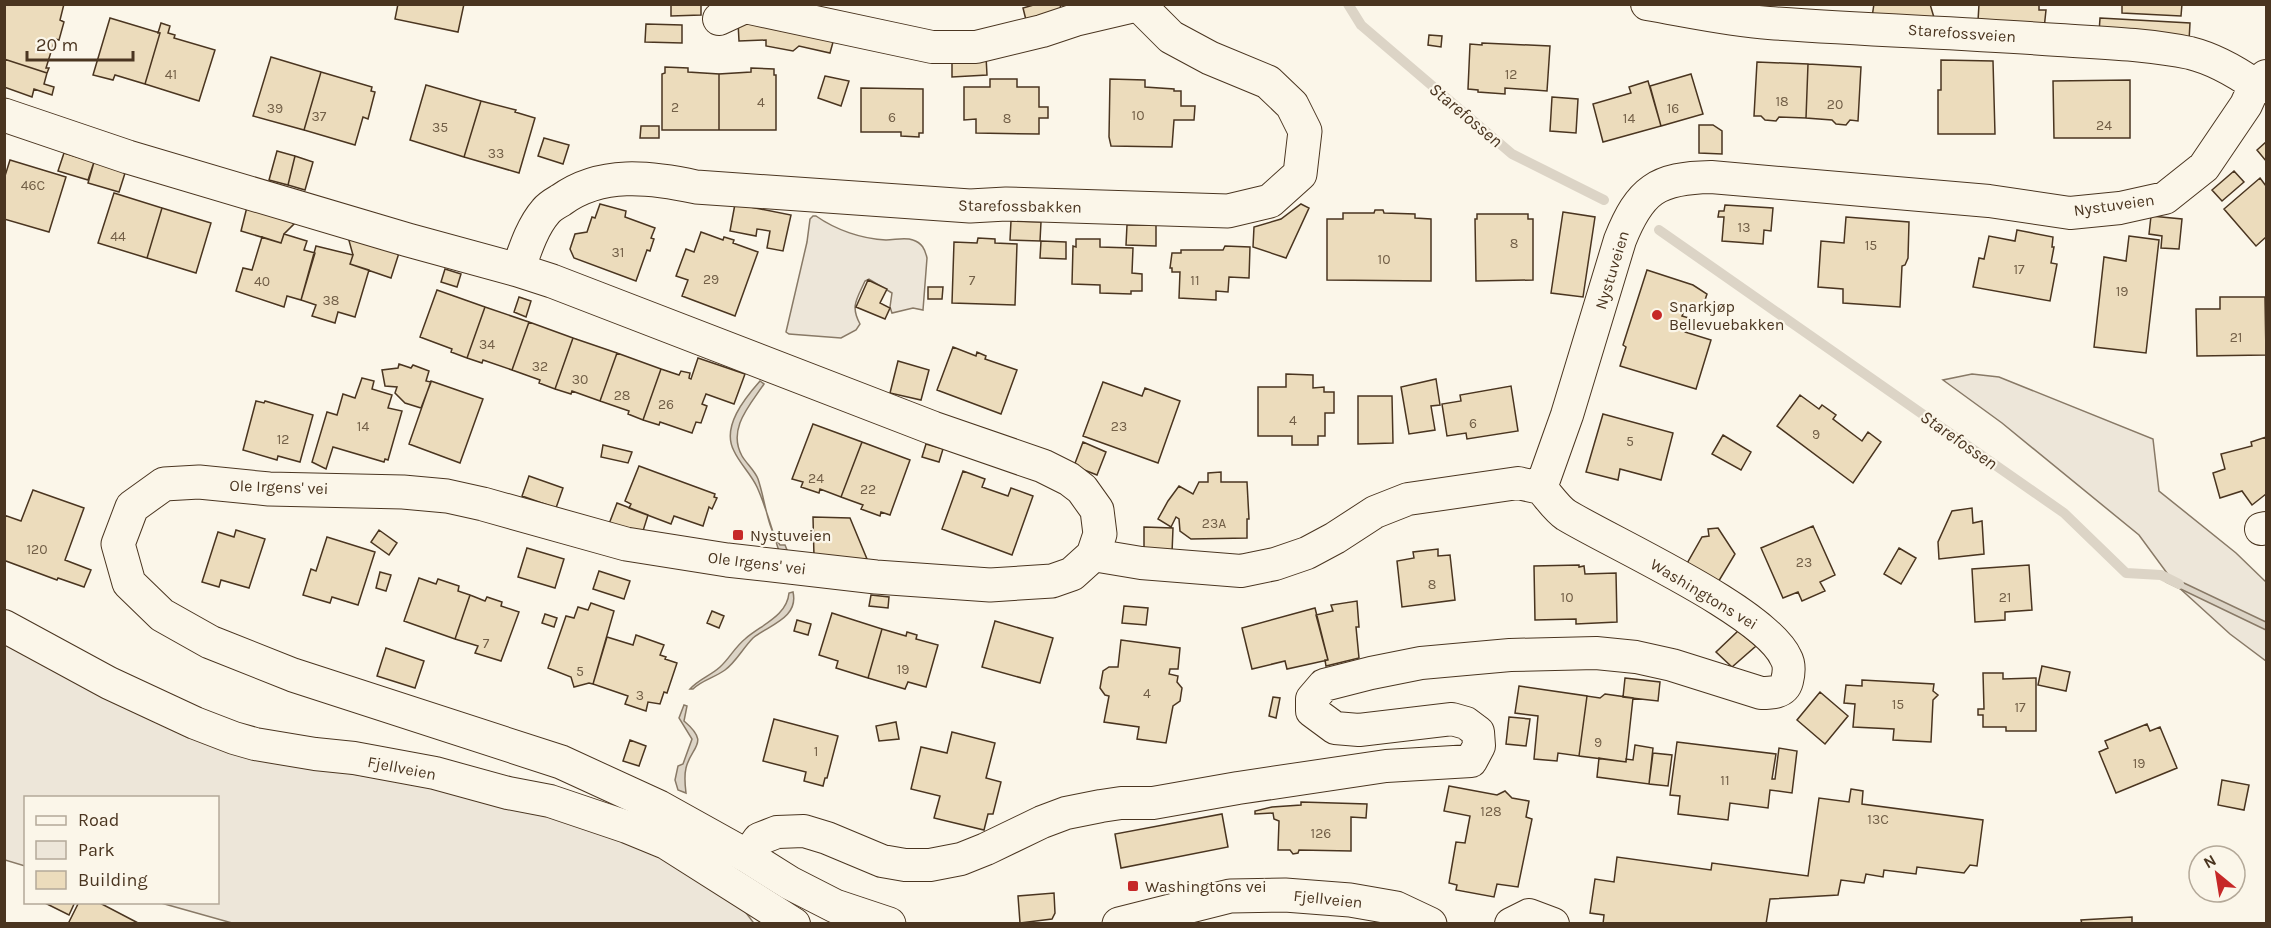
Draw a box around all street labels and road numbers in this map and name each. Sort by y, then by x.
street label: Starefossveien [1907,20,2017,46]
street label: Nystuveien [2072,190,2156,220]
street label: Starefossbakken [958,195,1082,217]
street label: Nystuveien [1591,228,1633,312]
street label: Ole Irgens' vei [229,476,329,498]
street label: Ole Irgens' vei [707,548,807,578]
street label: Washingtons vei [1647,554,1761,634]
street label: Fjellveien [366,752,438,784]
street label: Fjellveien [1292,886,1364,912]

